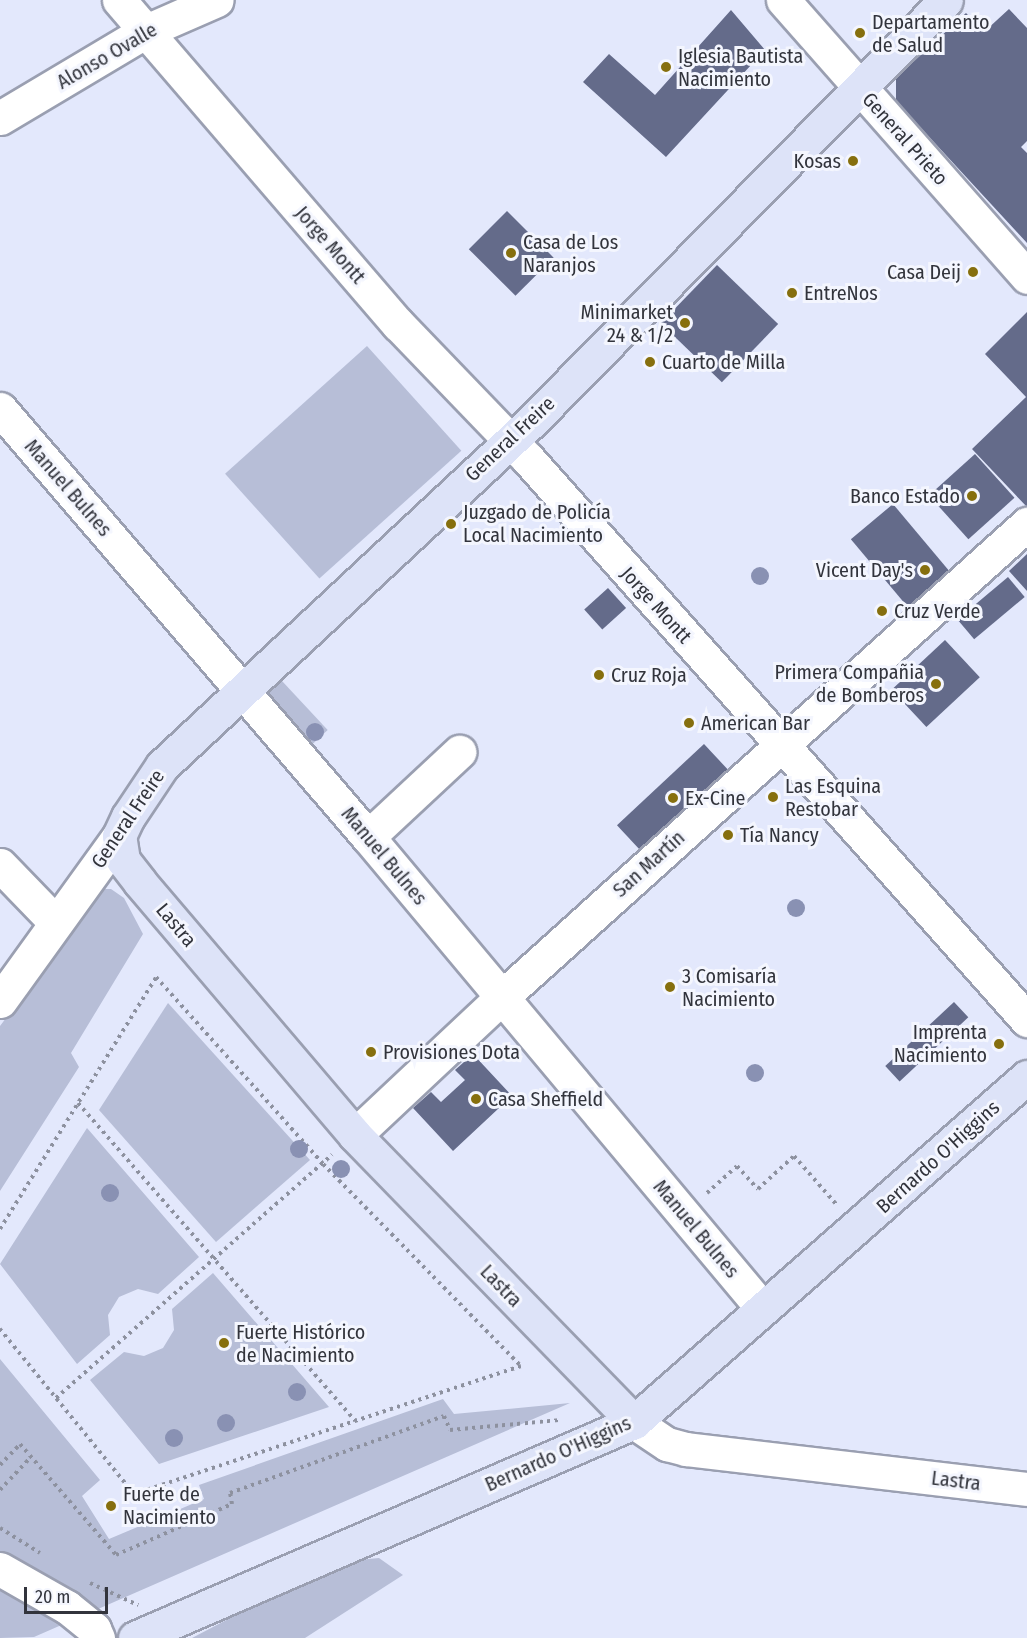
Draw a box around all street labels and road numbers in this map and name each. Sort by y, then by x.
street label: Alonso Ovalle [53,18,161,94]
street label: General Prieto [857,88,953,190]
street label: Jorge Montt [290,201,370,289]
street label: General Freire [460,392,560,486]
street label: Manuel Bulnes [19,435,117,541]
street label: Jorge Montt [615,562,697,648]
street label: General Freire [86,765,170,873]
street label: Manuel Bulnes [336,802,432,910]
street label: San Martín [608,826,690,902]
street label: Lastra [151,898,201,952]
street label: Bernardo O'Higgins [872,1095,1004,1219]
street label: Manuel Bulnes [648,1175,744,1283]
street label: Lastra [475,1260,527,1312]
street label: Bernardo O'Higgins [481,1411,635,1497]
street label: Lastra [930,1466,982,1496]

